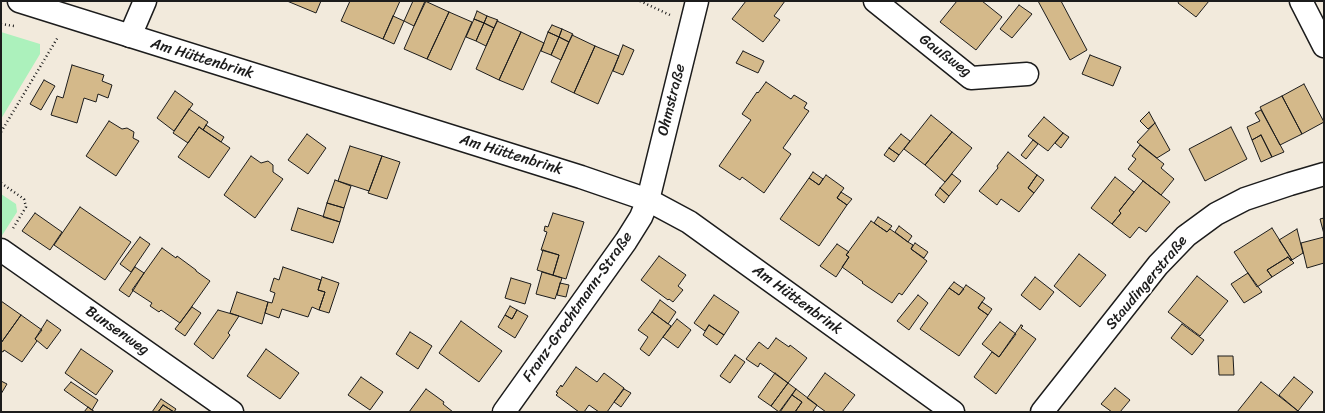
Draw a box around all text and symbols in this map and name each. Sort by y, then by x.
street label: Gaußweg [915,31,975,81]
street label: Am Hüttenbrink [148,35,256,83]
street label: Ohmstraße [654,62,690,138]
street label: Am Hüttenbrink [457,131,565,179]
street label: Franz-Grochtmann-Straße [519,229,637,385]
street label: Staudingerstraße [1102,232,1192,334]
street label: Am Hüttenbrink [749,261,845,339]
street label: Bunsenweg [82,303,152,359]

